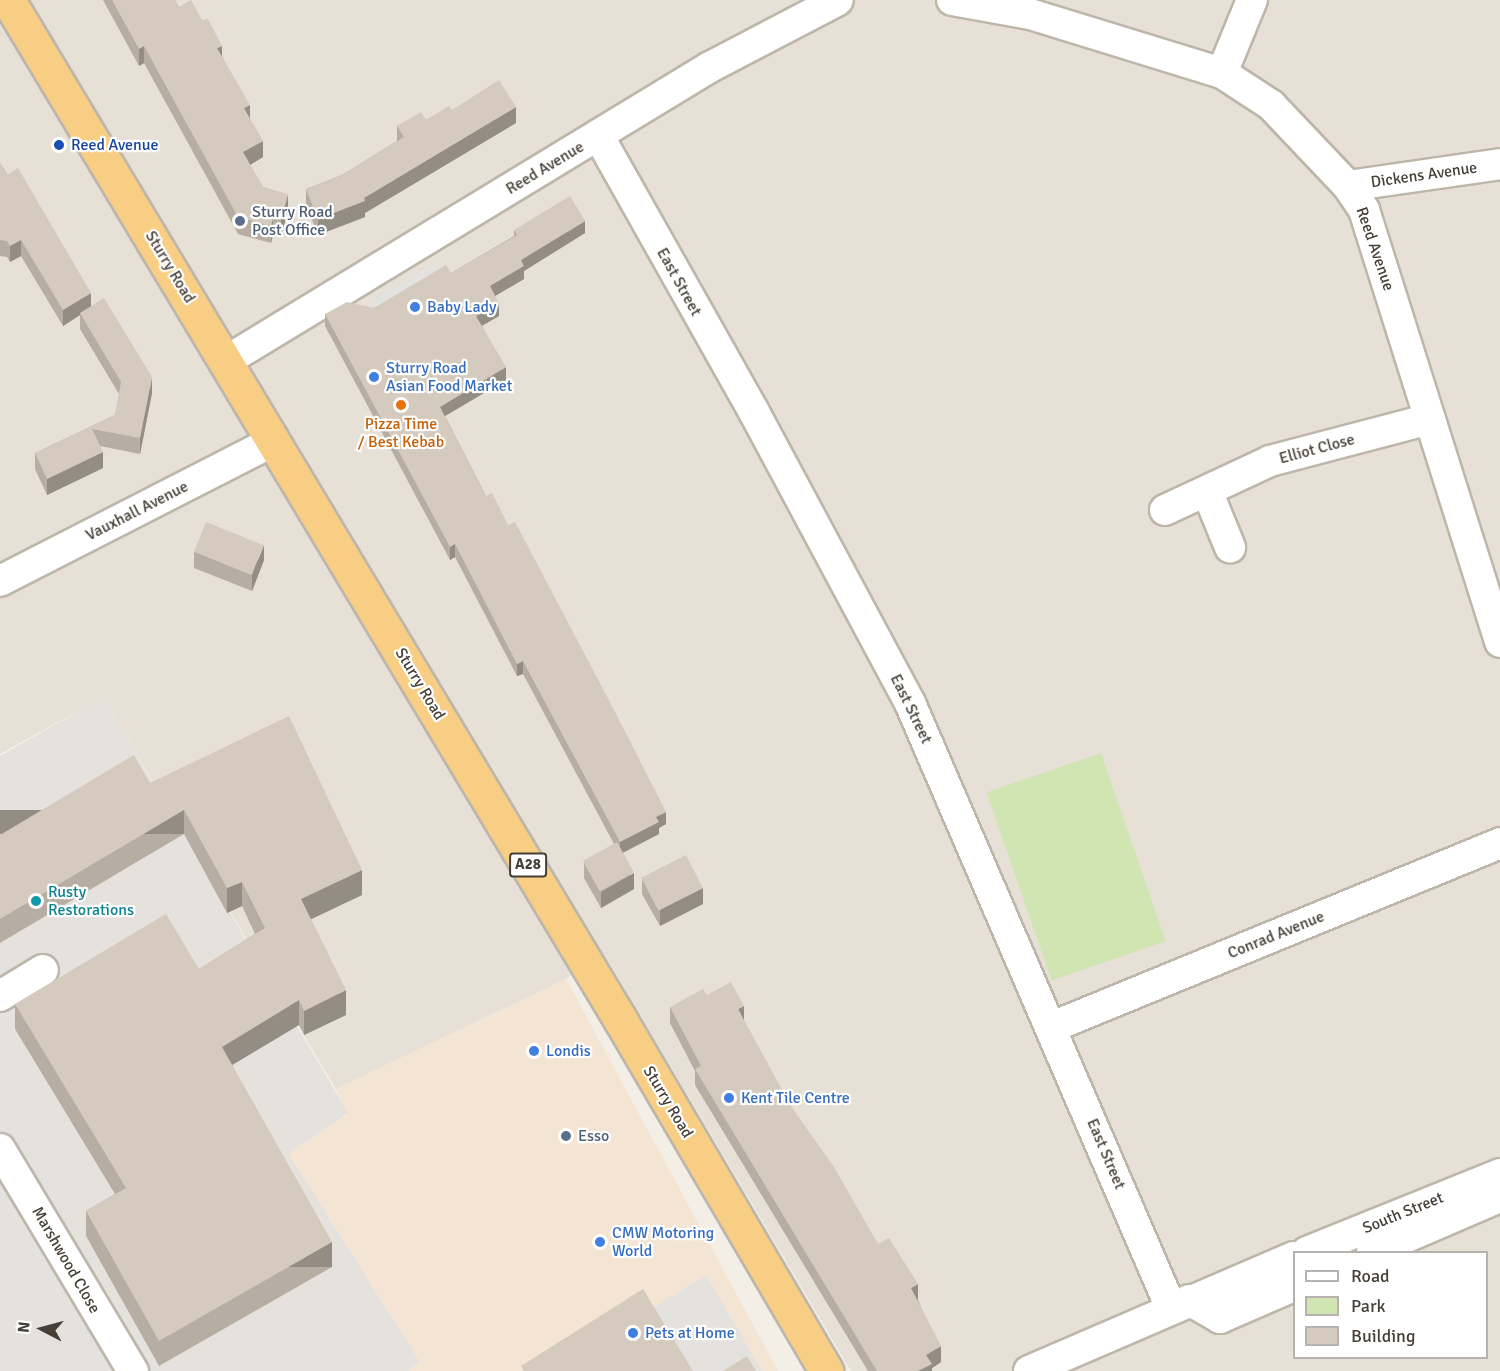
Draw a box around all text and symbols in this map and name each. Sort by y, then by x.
place label: Reed Avenue [71,135,158,155]
street label: Reed Avenue [503,137,587,199]
marker: Reed Avenue [52,138,66,152]
street label: Dickens Avenue [1370,158,1478,192]
place label: Sturry Road Post Office [252,202,333,240]
street label: Reed Avenue [1352,205,1398,293]
marker: Sturry Road Post Office [233,214,247,228]
street label: Sturry Road [141,227,199,307]
street label: East Street [652,245,706,319]
place label: Baby Lady [427,297,496,317]
marker: Baby Lady [408,300,422,314]
place label: Sturry Road Asian Food Market [386,358,512,396]
marker: Sturry Road Asian Food Market [367,370,381,384]
marker: Pizza Time / Best Kebab [394,398,408,412]
place label: Pizza Time / Best Kebab [358,414,444,452]
street label: Elliot Close [1277,430,1357,468]
street label: Vauxhall Avenue [83,477,191,545]
street label: Sturry Road [391,644,449,724]
street label: East Street [886,671,936,747]
road number: A28 [508,853,548,877]
place label: Rusty Restorations [48,882,134,920]
marker: Rusty Restorations [29,894,43,908]
street label: Conrad Avenue [1225,907,1327,963]
place label: Londis [546,1041,591,1061]
marker: Londis [527,1044,541,1058]
street label: Sturry Road [639,1062,697,1142]
place label: Kent Tile Centre [741,1088,850,1108]
marker: Kent Tile Centre [722,1091,736,1105]
street label: East Street [1083,1116,1129,1192]
place label: Esso [578,1126,609,1146]
marker: Esso [559,1129,573,1143]
street label: South Street [1360,1188,1446,1238]
street label: Marshwood Close [28,1203,104,1317]
place label: CMW Motoring World [612,1223,714,1261]
marker: CMW Motoring World [593,1235,607,1249]
legend [1293,1251,1488,1359]
text: Road [1351,1265,1390,1287]
text: Park [1351,1295,1386,1317]
north arrow [12,1299,72,1359]
text: N [14,1321,35,1334]
place label: Pets at Home [645,1323,735,1343]
text: Building [1351,1325,1415,1347]
marker: Pets at Home [626,1326,640,1340]

